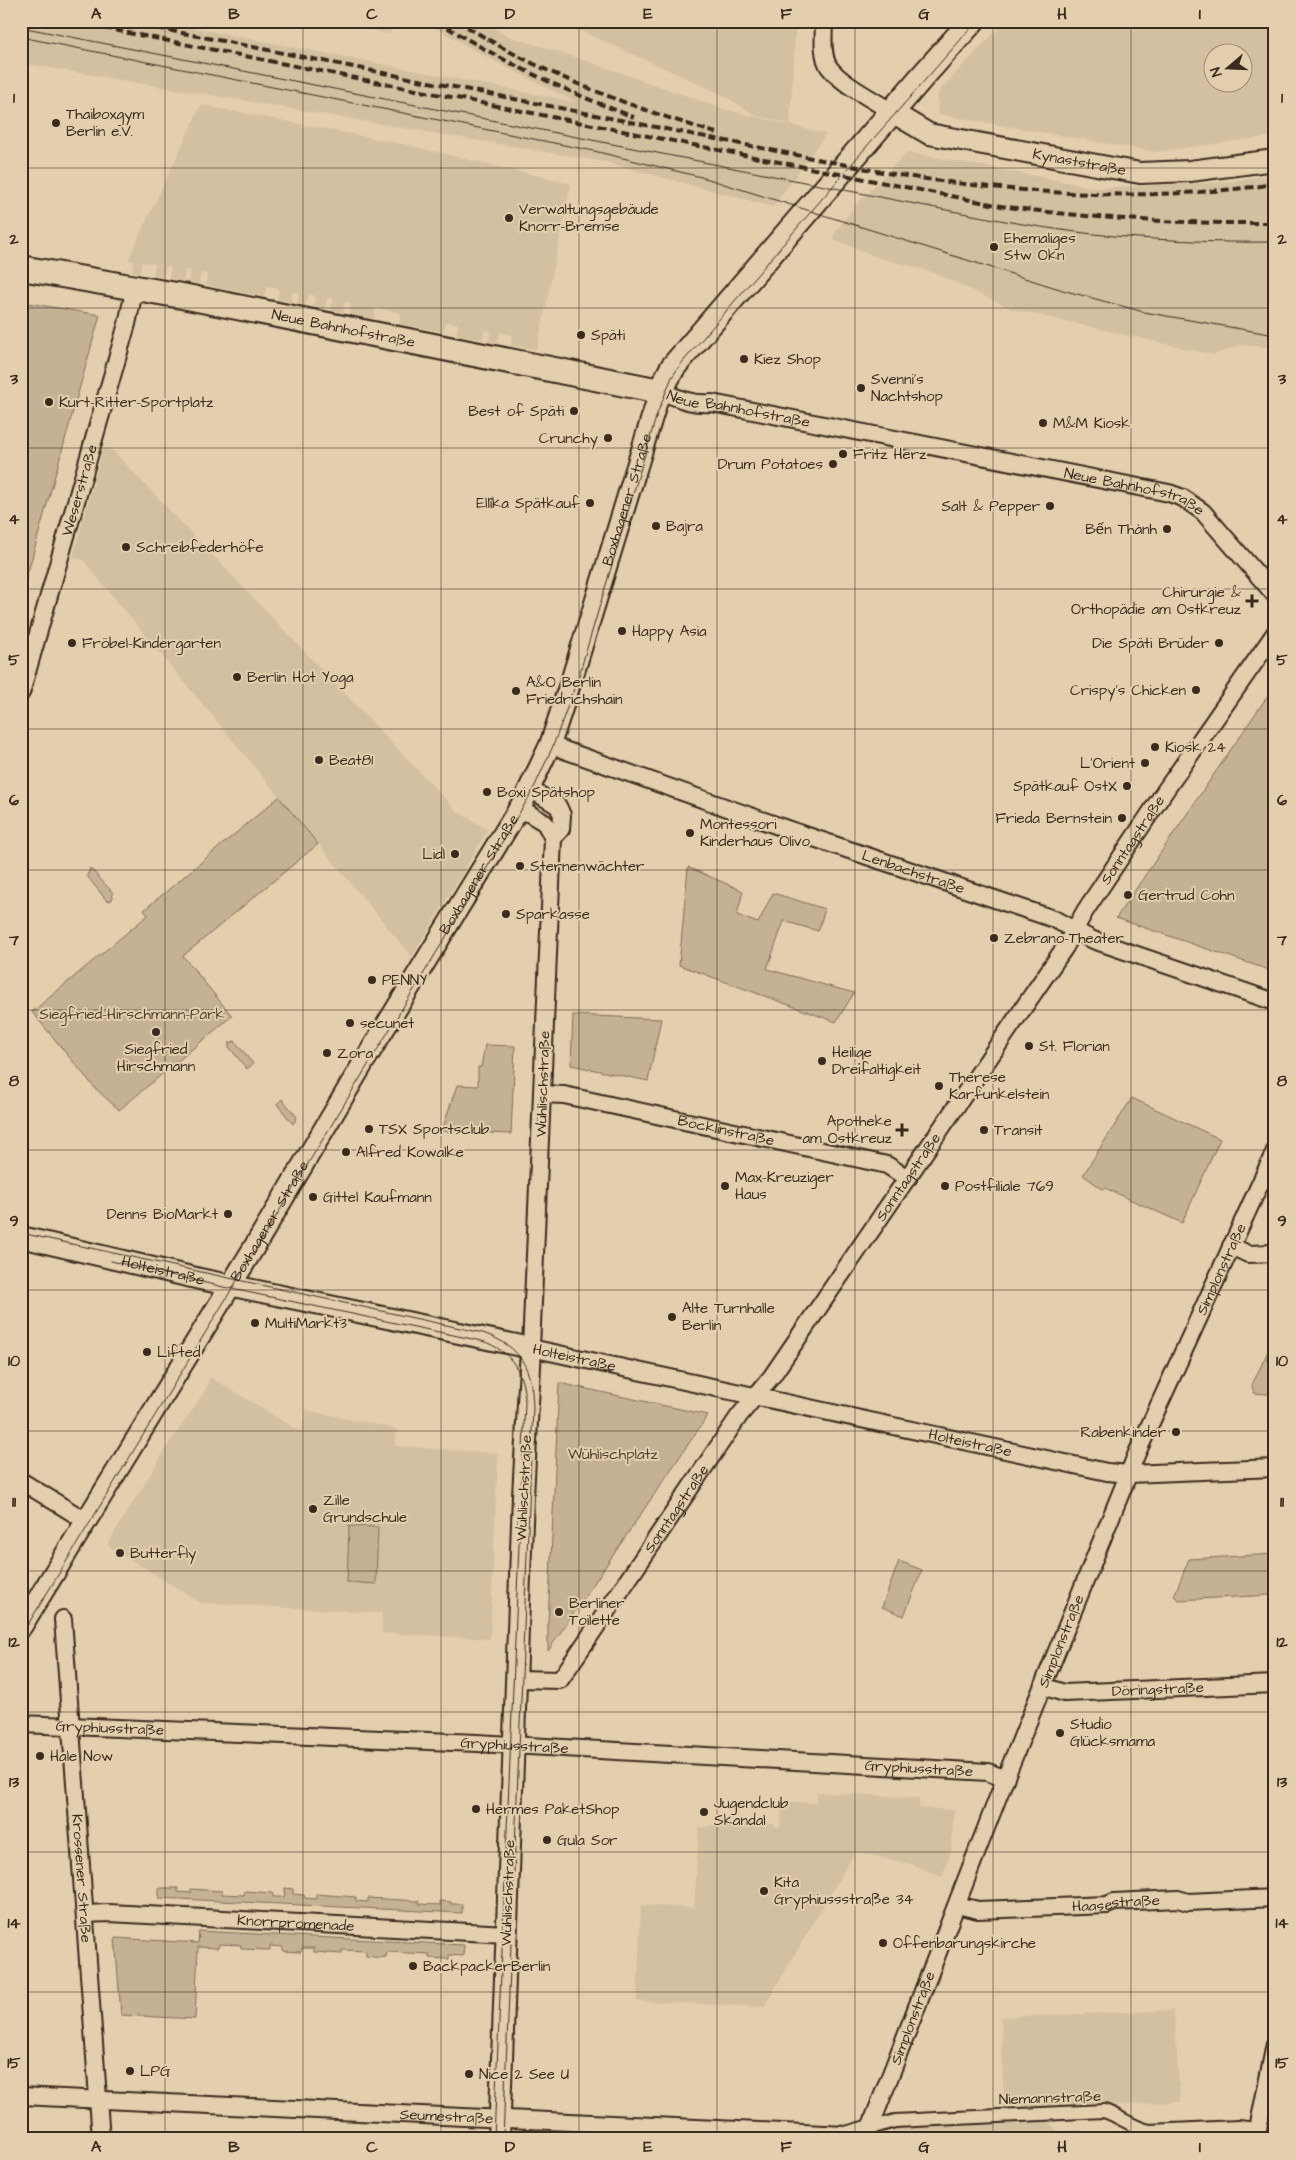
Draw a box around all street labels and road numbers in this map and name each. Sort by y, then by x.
street label: Kynaststraße [1031,143,1128,181]
street label: Neue Bahnhofstraße [270,304,417,353]
street label: Neue Bahnhofstraße [664,384,812,433]
street label: Boxhagener Straße [597,431,657,568]
street label: Weserstraße [56,442,102,539]
street label: Neue Bahnhofstraße [1062,462,1209,520]
street label: Sonntagstraße [1095,791,1170,888]
street label: Boxhagener Straße [434,810,524,938]
street label: Lenbachstraße [859,845,968,899]
street label: Wühlischstraße [531,1030,555,1138]
street label: Böcklinstraße [676,1109,776,1151]
street label: Sonntagstraße [870,1128,946,1225]
street label: Boxhagener Straße [225,1157,314,1285]
street label: Simplonstraße [1191,1220,1251,1318]
street label: Holteistraße [120,1250,207,1290]
street label: Holteistraße [531,1338,618,1377]
street label: Holteistraße [927,1423,1014,1462]
street label: Wühlischstraße [511,1434,537,1542]
street label: Sonntagstraße [639,1460,714,1557]
street label: Simplonstraße [1033,1591,1089,1691]
street label: Döringstraße [1111,1677,1204,1701]
street label: Gryphiusstraße [55,1715,165,1740]
street label: Gryphiusstraße [460,1732,569,1759]
street label: Gryphiusstraße [864,1755,974,1782]
street label: Krossener Straße [67,1813,97,1944]
street label: Wühlischstraße [496,1839,520,1947]
street label: Haasestraße [1072,1889,1160,1917]
street label: Knorrpromenade [237,1909,355,1936]
street label: Simplonstraße [885,1968,940,2068]
street label: Niemannstraße [998,2086,1102,2110]
street label: Seumestraße [399,2103,494,2129]

